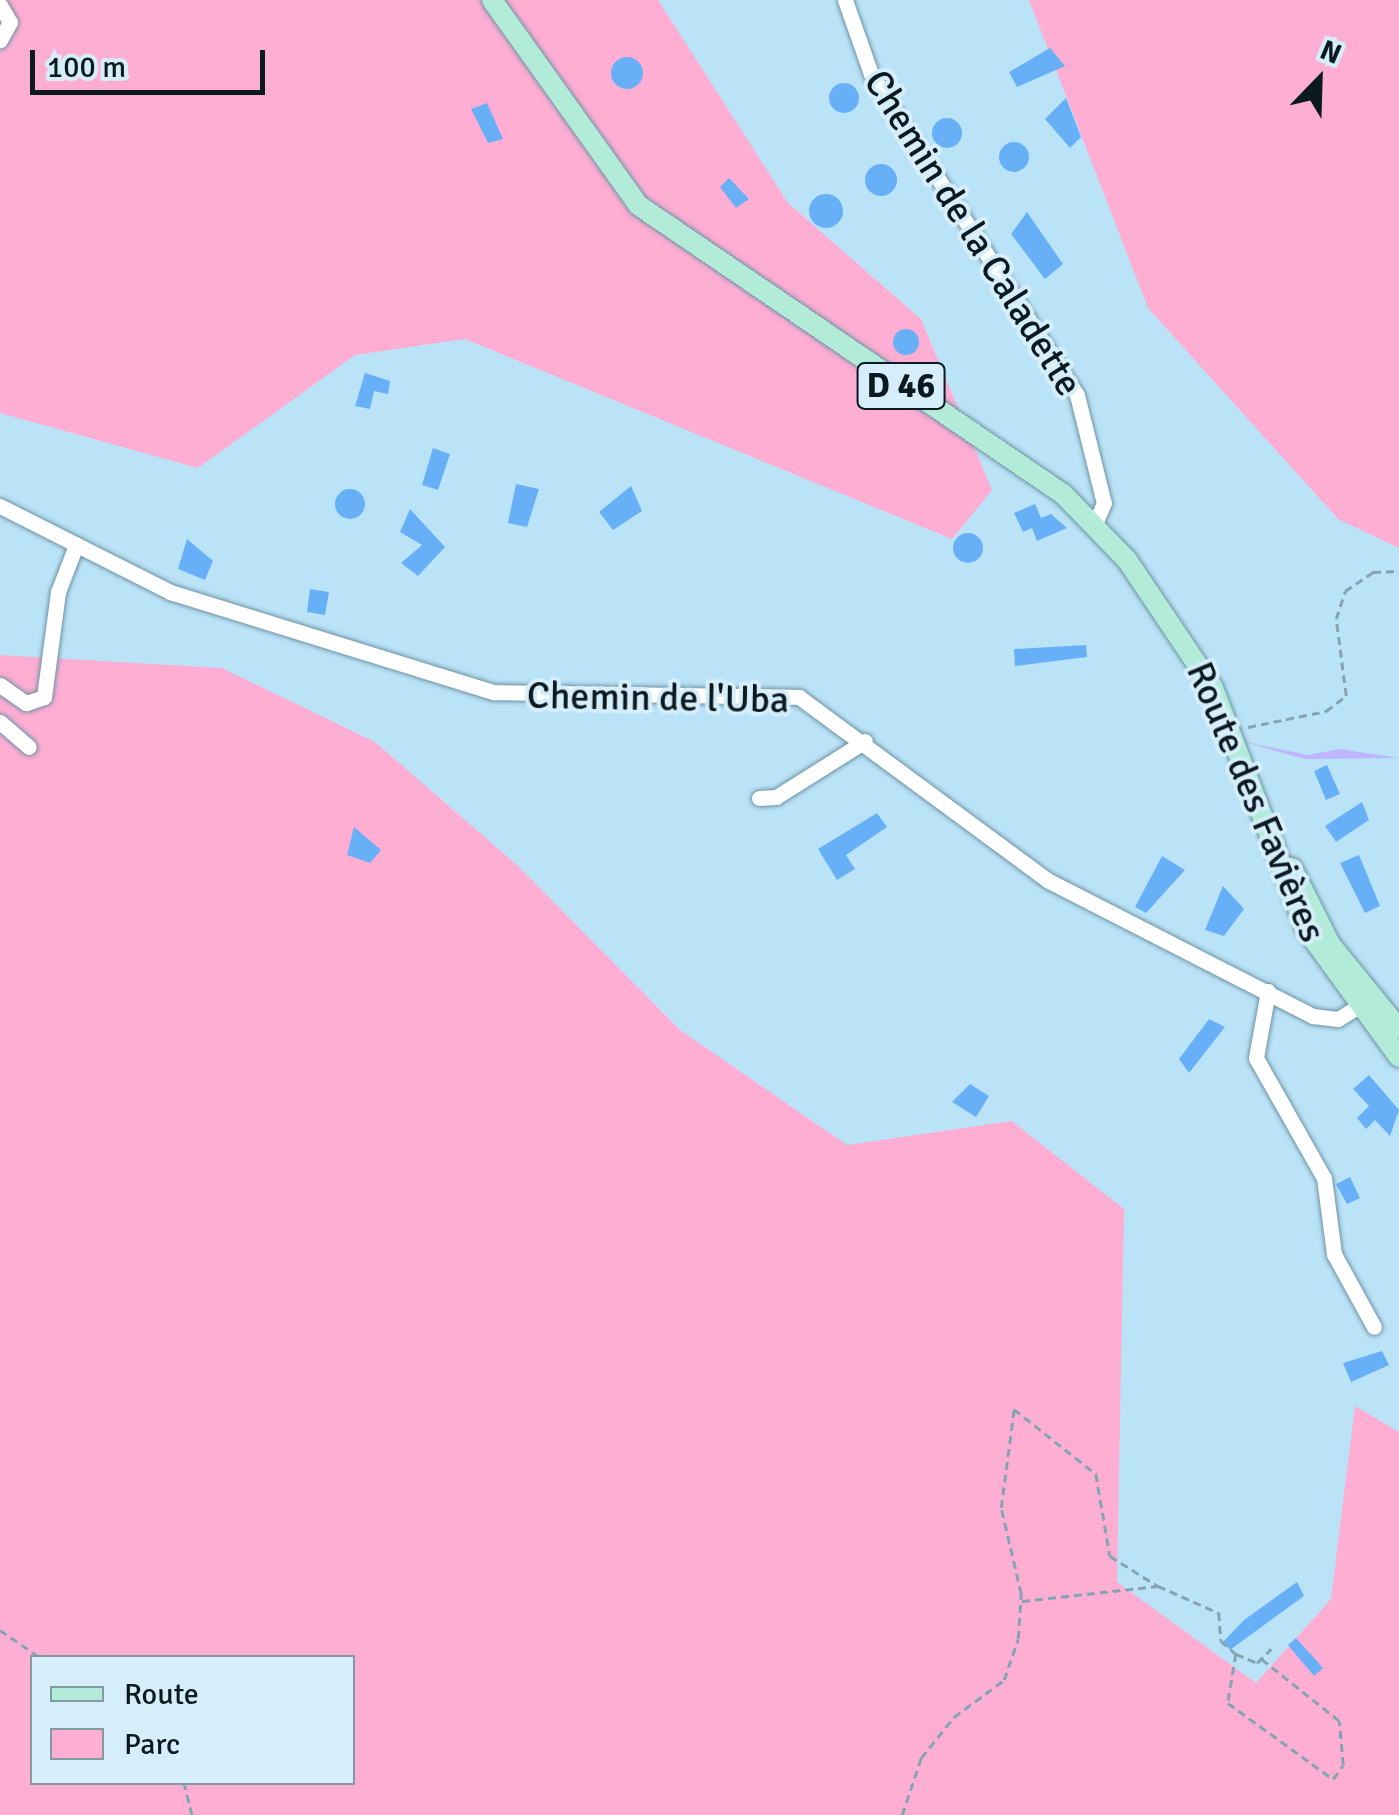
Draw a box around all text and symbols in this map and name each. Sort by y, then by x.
scale bar [35,30,270,92]
north arrow [1269,30,1369,130]
text: N [1315,33,1346,72]
text: 100 m [47,49,126,86]
street label: Chemin de la Caladette [854,62,1092,404]
road number: D 46 [856,356,946,416]
street label: Route des Favières [1176,655,1336,949]
street label: Chemin de l'Uba [526,673,790,723]
legend [30,1655,355,1785]
text: Route [124,1676,199,1713]
text: Parc [124,1726,180,1763]

